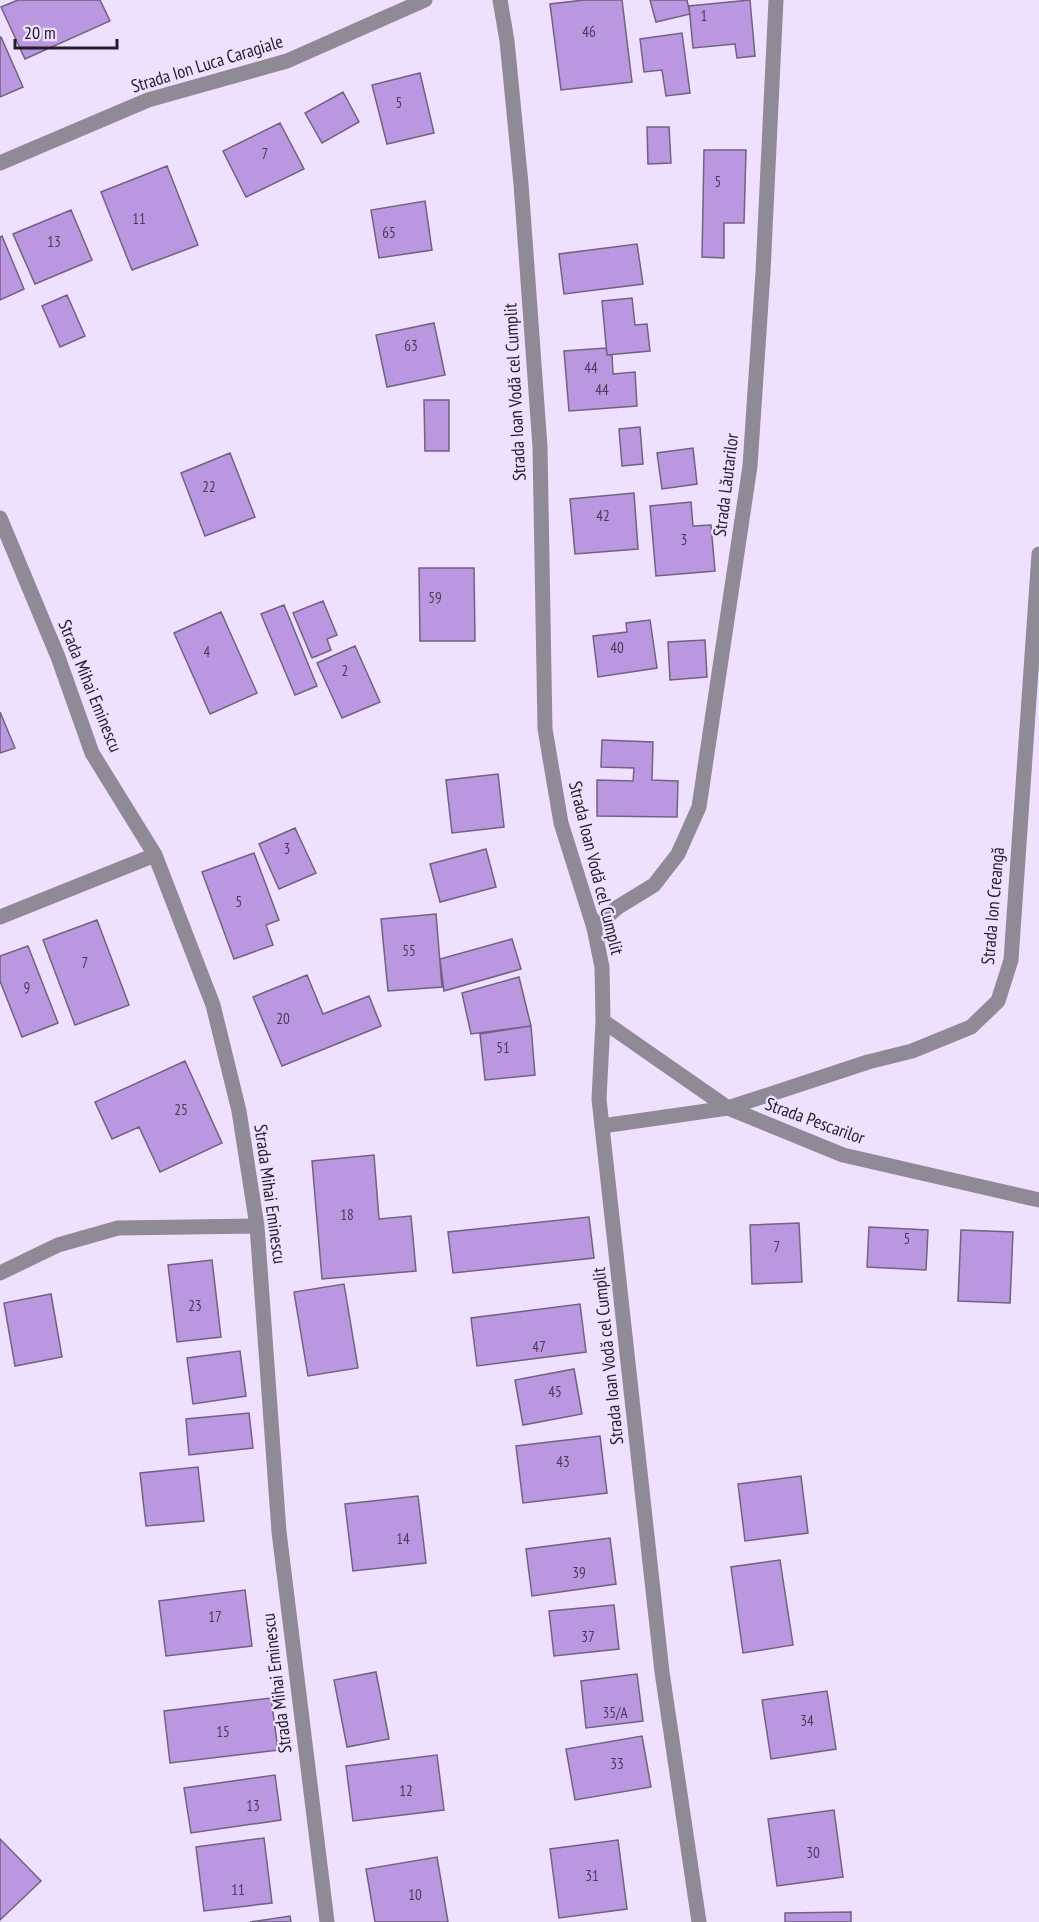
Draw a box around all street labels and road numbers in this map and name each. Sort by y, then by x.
street label: Strada Ion Luca Caragiale [128,29,286,98]
street label: Strada Ioan Vodă cel Cumplit [498,302,531,482]
street label: Strada Lăutarilor [708,432,743,538]
street label: Strada Mihai Eminescu [53,616,127,755]
street label: Strada Ioan Vodă cel Cumplit [564,779,629,957]
street label: Strada Ion Creangă [976,846,1009,966]
street label: Strada Pescarilor [762,1092,868,1149]
street label: Strada Mihai Eminescu [249,1123,292,1265]
street label: Strada Ioan Vodă cel Cumplit [587,1266,628,1446]
street label: Strada Mihai Eminescu [257,1612,296,1754]

